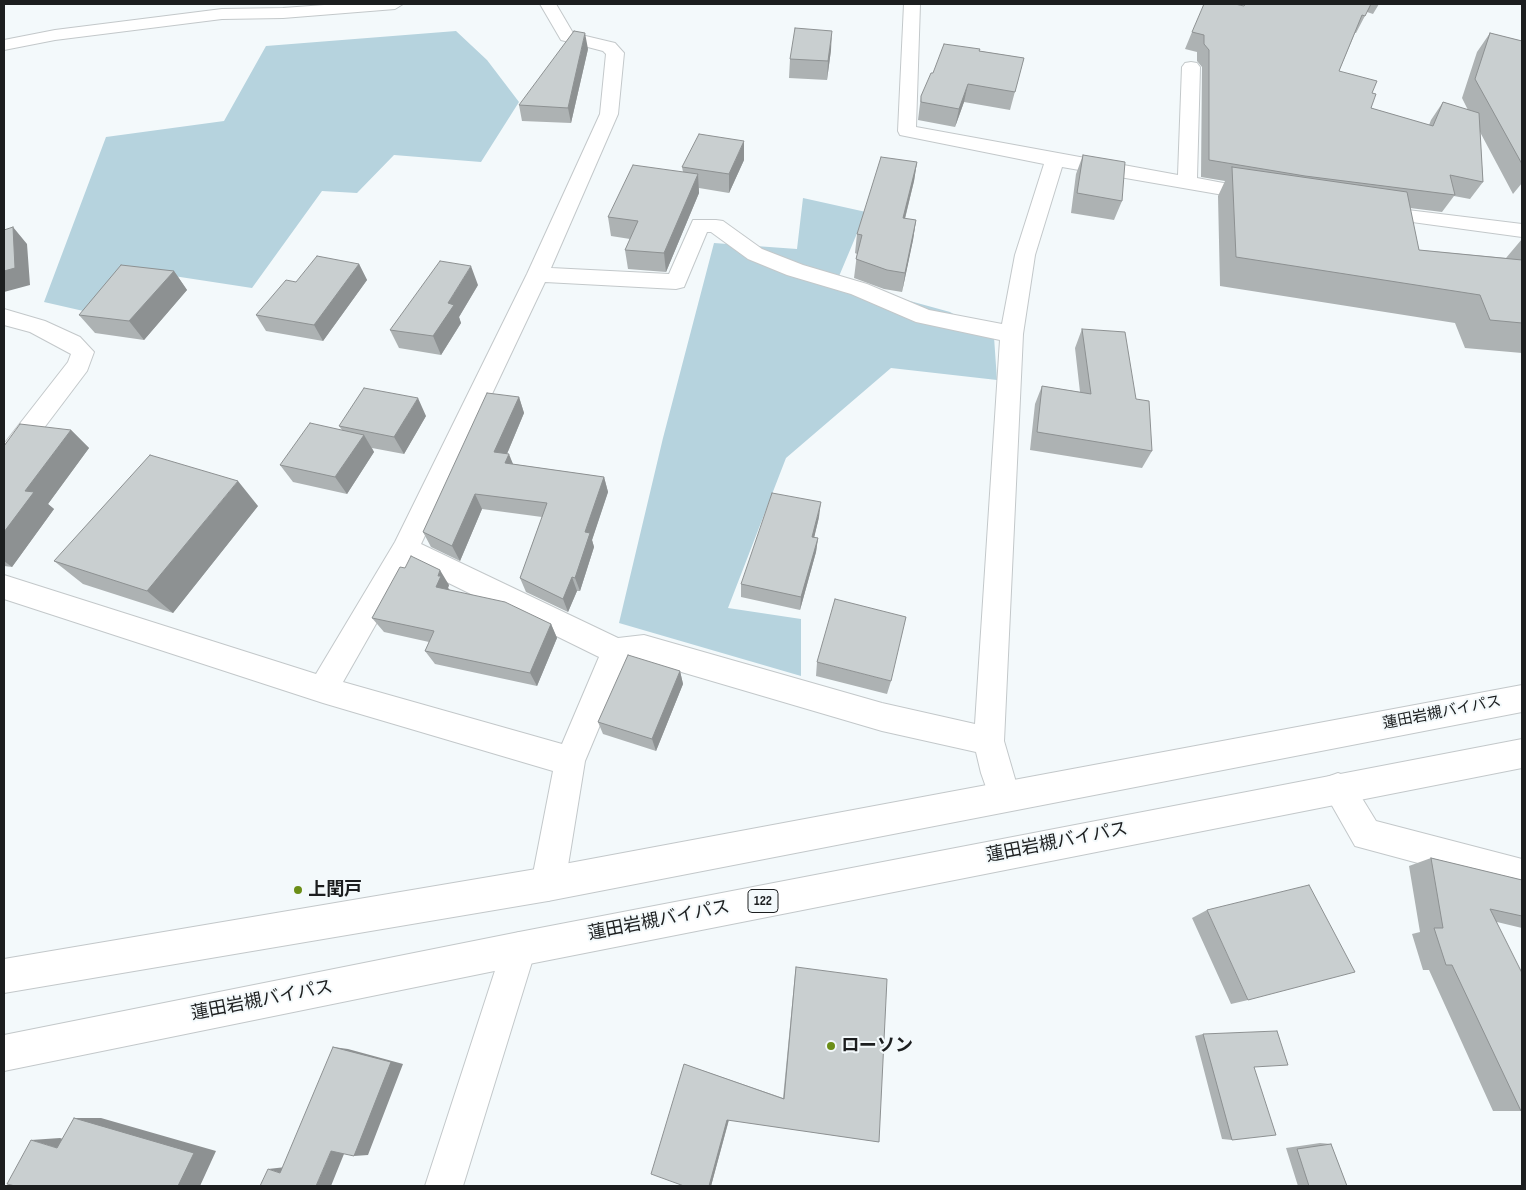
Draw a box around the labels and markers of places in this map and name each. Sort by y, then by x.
place label: 上閏戸 [308,879,362,901]
marker: 上閏戸 [292,884,304,896]
place label: ローソン [841,1035,913,1057]
marker: ローソン [825,1040,837,1052]

